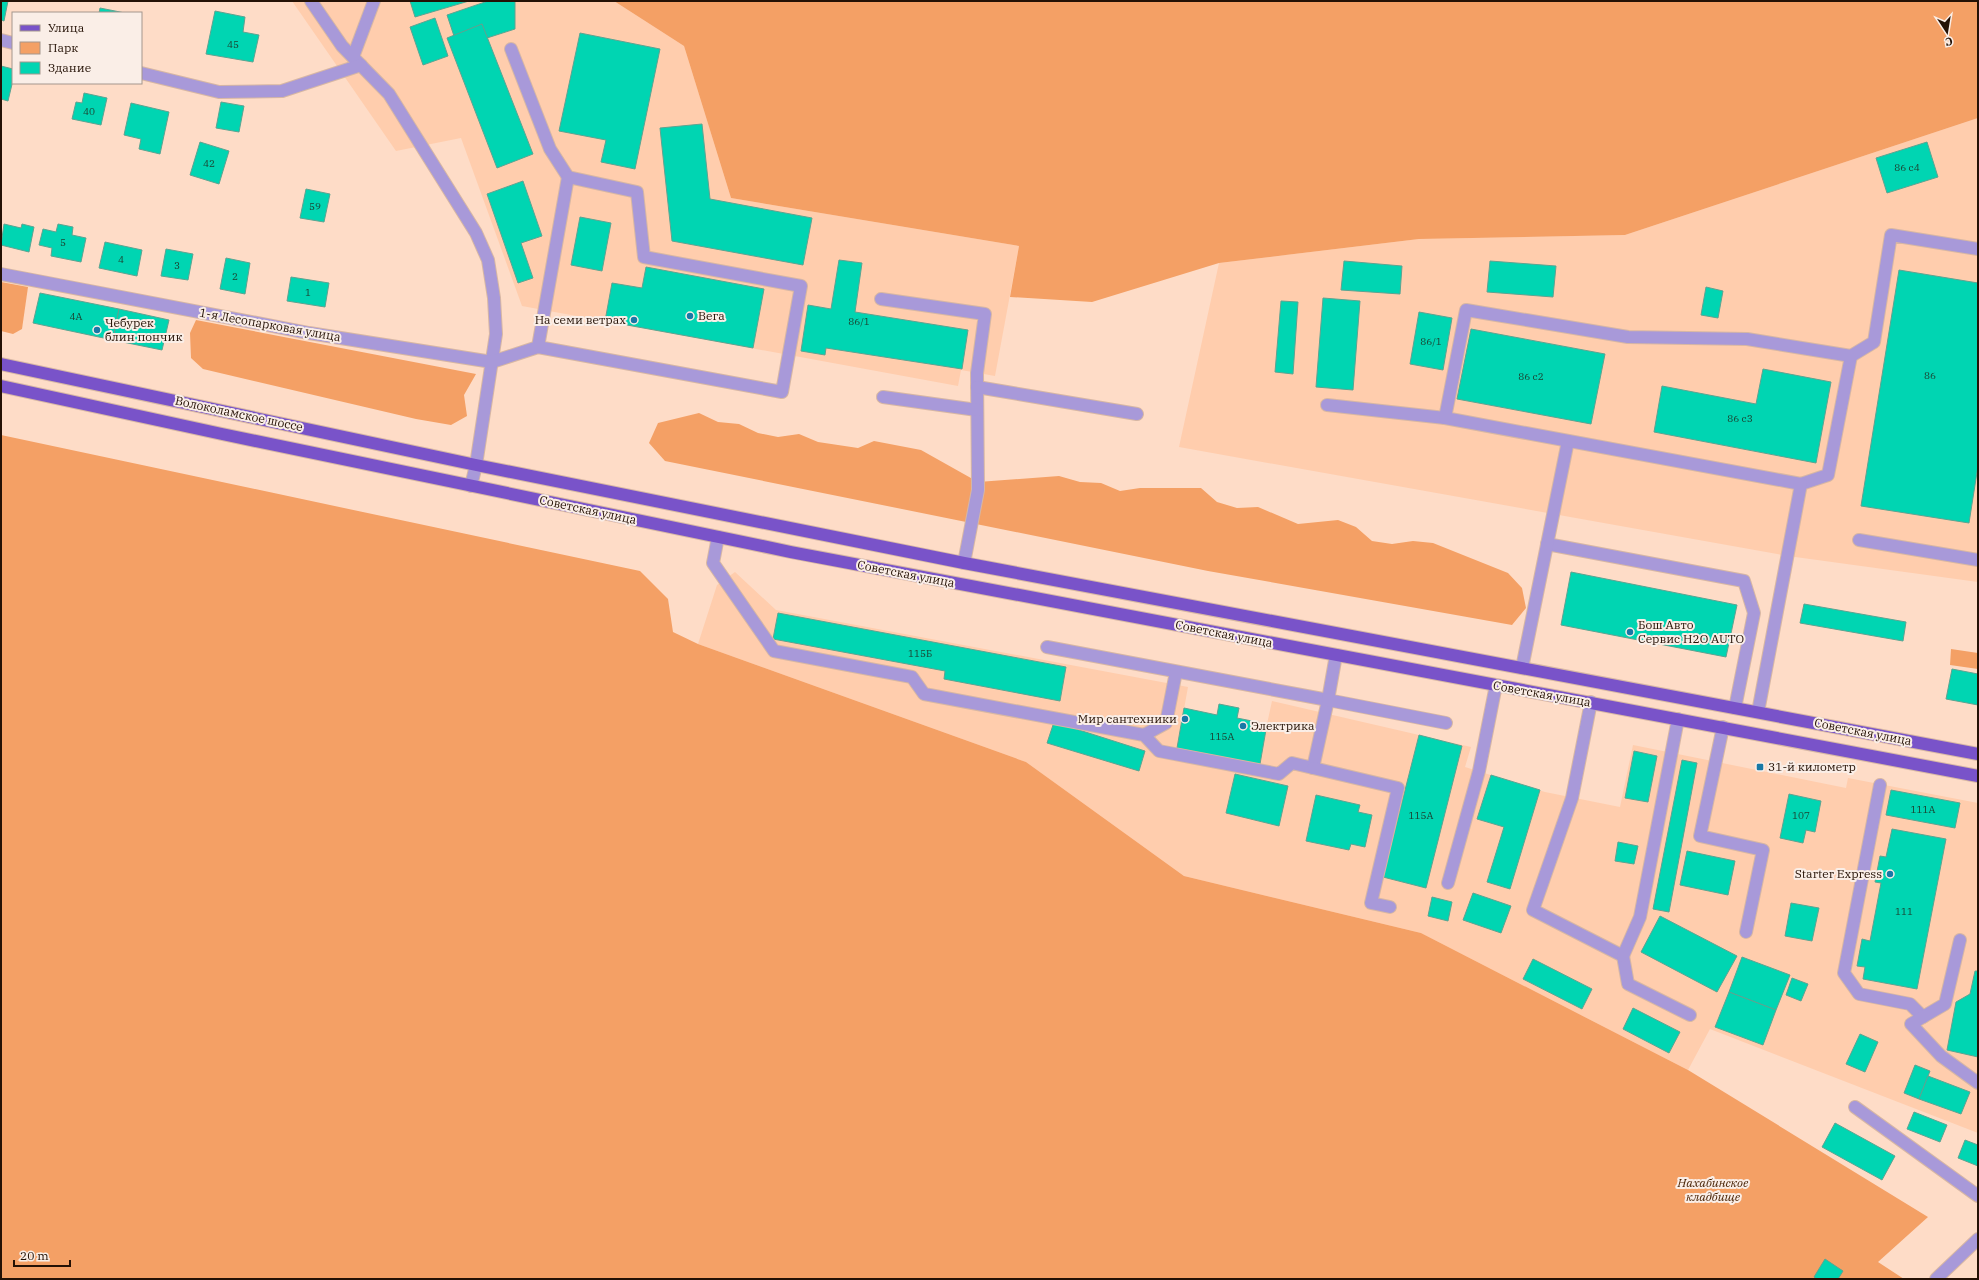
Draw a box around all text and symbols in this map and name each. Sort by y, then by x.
legend [12,12,142,84]
north arrow [1927,12,1967,52]
text: Улица [48,20,85,35]
text: С [1944,34,1954,49]
house number: 45 [227,38,239,51]
text: Парк [48,40,78,55]
text: Здание [48,60,91,75]
house number: 40 [83,105,95,118]
house number: 42 [203,157,215,170]
house number: 86 с4 [1894,161,1920,174]
house number: 59 [309,200,321,213]
house number: 5 [60,236,66,249]
house number: 4 [118,253,124,266]
house number: 3 [174,259,180,272]
house number: 2 [232,270,238,283]
house number: 1 [305,286,311,299]
street label: 1-я Лесопарковая улица [198,305,342,344]
place label: Вега [698,308,725,323]
house number: 4А [70,310,83,323]
marker: Вега [685,311,695,321]
place label: На семи ветрах [535,312,626,327]
place label: Чебурек блин пончик [105,315,182,344]
marker: На семи ветрах [629,315,639,325]
house number: 86/1 [848,315,870,328]
marker: Чебурек блин пончик [92,325,102,335]
house number: 86/1 [1420,335,1442,348]
house number: 86 [1924,369,1936,382]
house number: 86 с2 [1518,370,1544,383]
street label: Волоколамское шоссе [174,393,304,434]
house number: 86 с3 [1727,412,1753,425]
street label: Советская улица [538,492,638,527]
street label: Советская улица [856,557,956,590]
street label: Советская улица [1174,617,1274,650]
place label: Бош Авто Сервис H2O AUTO [1638,617,1744,646]
marker: Бош Авто Сервис H2O AUTO [1625,627,1635,637]
house number: 115Б [908,647,932,660]
street label: Советская улица [1492,678,1593,710]
place label: Мир сантехники [1078,711,1177,726]
marker: Мир сантехники [1180,714,1190,724]
street label: Советская улица [1813,715,1913,748]
place label: Электрика [1251,718,1315,733]
marker: Электрика [1238,721,1248,731]
house number: 115А [1210,730,1235,743]
place label: 31-й километр [1768,759,1856,774]
marker: 31-й километр [1755,762,1765,772]
house number: 111А [1911,803,1936,816]
house number: 115А [1409,809,1434,822]
house number: 107 [1792,809,1810,822]
place label: Starter Express [1795,866,1882,881]
marker: Starter Express [1885,869,1895,879]
house number: 111 [1895,905,1913,918]
park label: Нахабинское кладбище [1677,1175,1749,1204]
scale bar [14,1242,70,1268]
text: 20 m [20,1248,49,1263]

